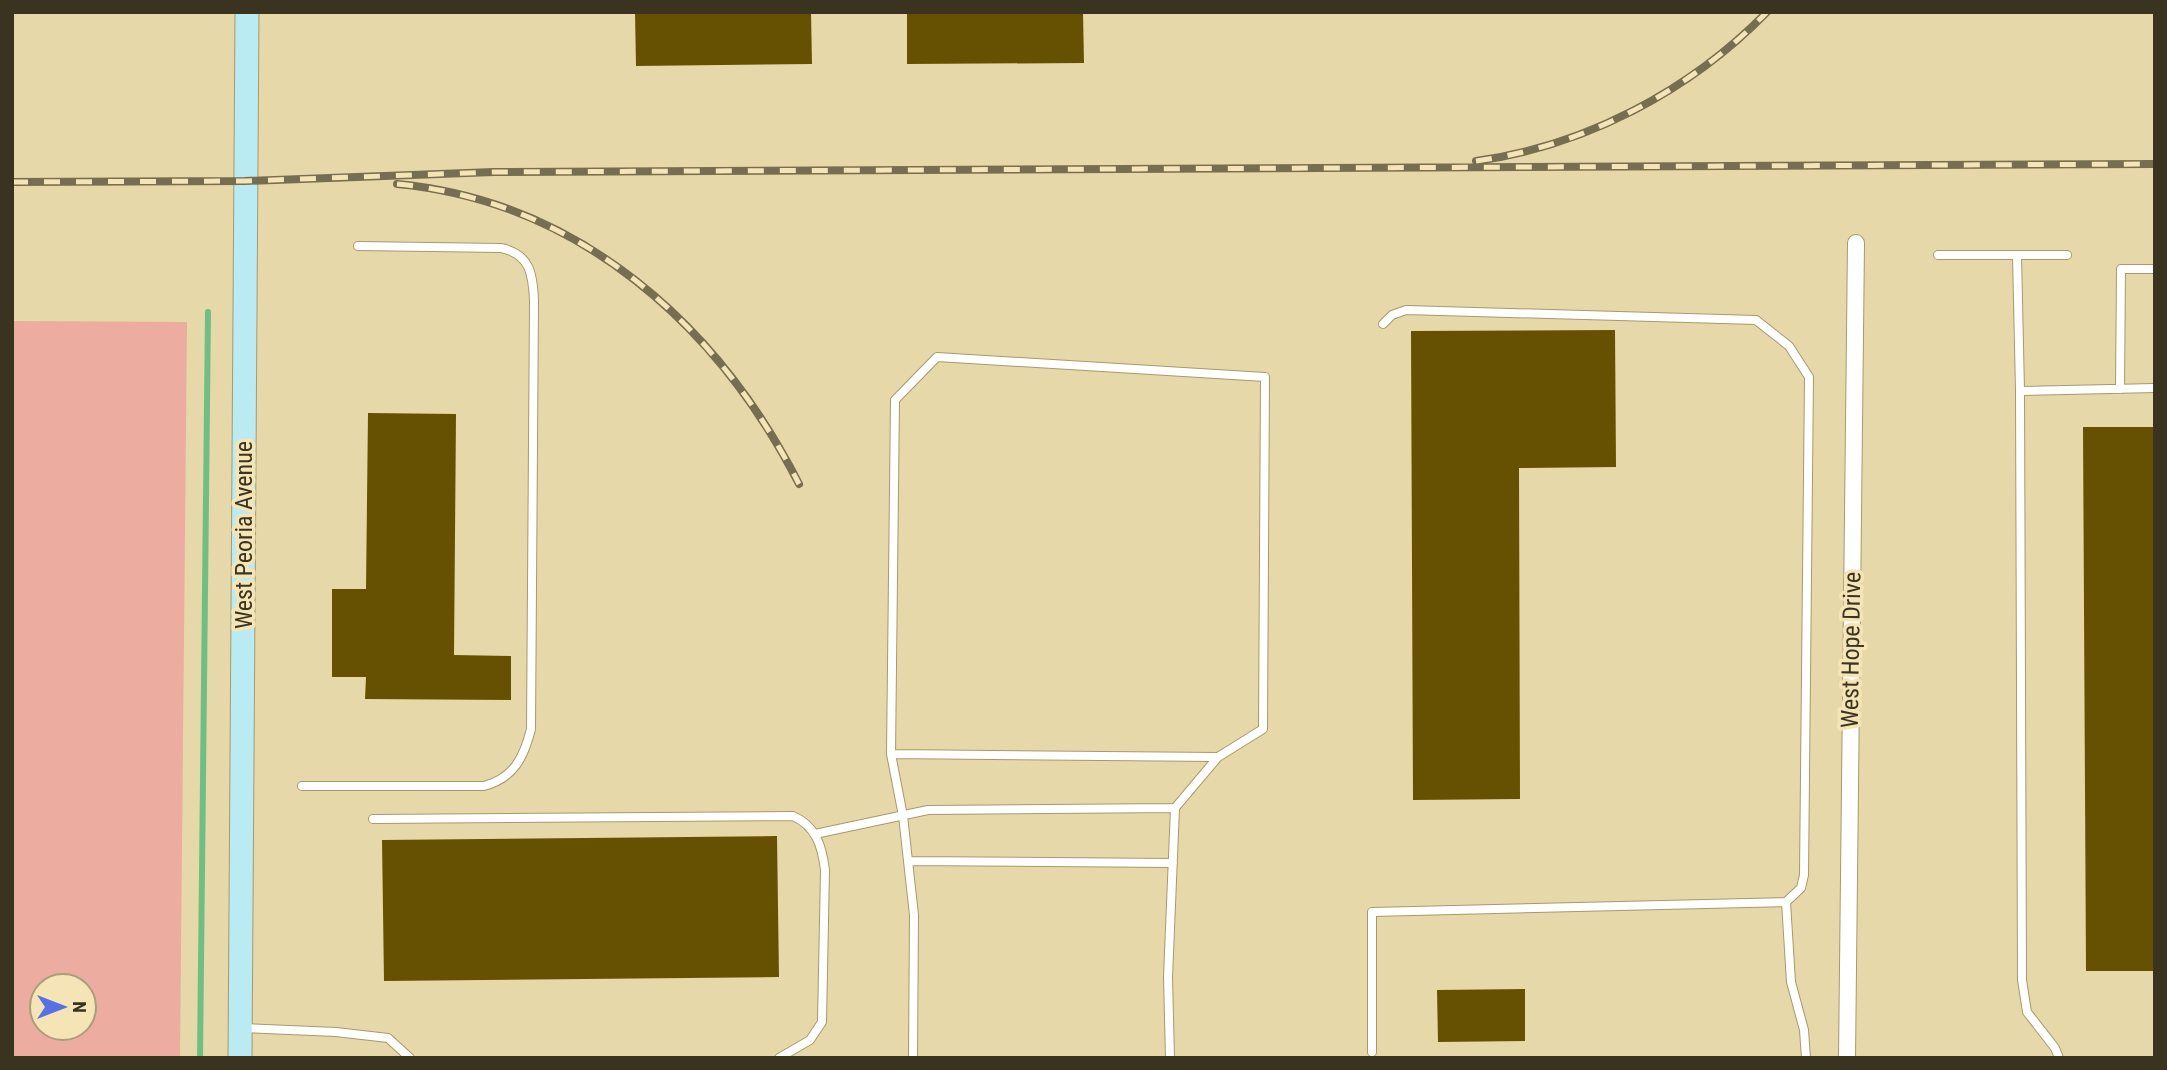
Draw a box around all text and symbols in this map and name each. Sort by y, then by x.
street label: West Peoria Avenue [230,441,258,629]
street label: West Hope Drive [1836,572,1866,728]
north arrow [28,972,98,1042]
text: N [68,1001,91,1013]

